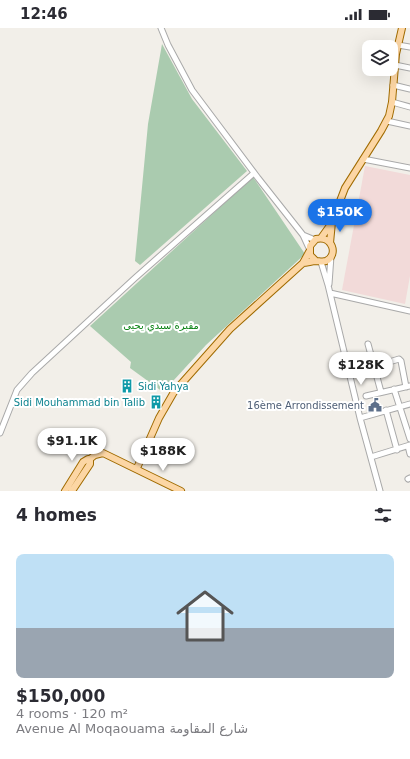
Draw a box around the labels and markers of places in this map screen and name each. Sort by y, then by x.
pin: $150K [312,199,368,233]
pin: $128K [333,352,389,386]
building icon: Sidi Yahya [119,378,135,394]
place label: Sidi Yahya [138,381,189,392]
building icon: Sidi Mouhammad bin Talib [148,394,164,410]
place label: Sidi Mouhammad bin Talib [14,397,145,408]
public building icon: 16ème Arrondissement [367,397,383,413]
place label: 16ème Arrondissement [247,400,364,411]
pin: $91.1K [39,428,105,462]
pin: $188K [135,438,191,472]

